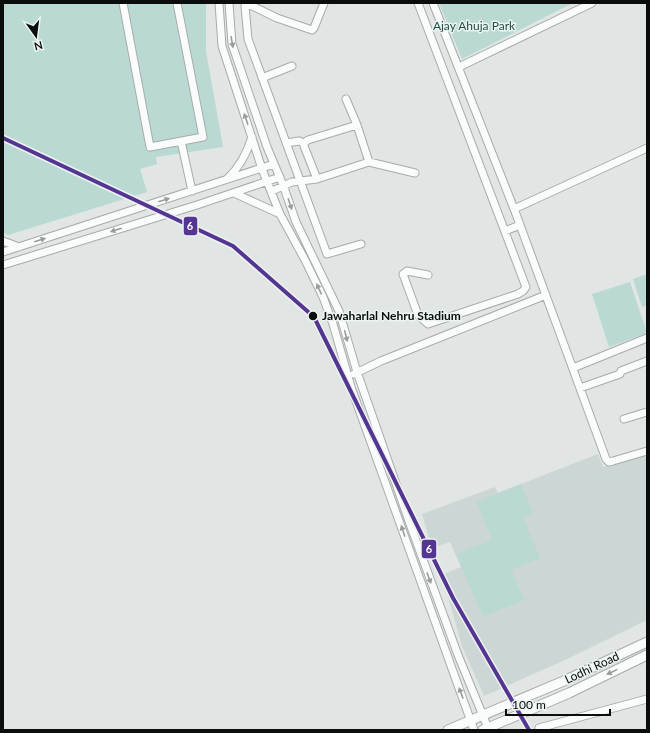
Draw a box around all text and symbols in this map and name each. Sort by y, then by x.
north arrow [16,16,56,56]
park label: Ajay Ahuja Park [433,18,516,33]
one-way arrow [229,36,235,48]
text: N [33,39,44,54]
one-way arrow [243,112,249,124]
one-way arrow [158,197,170,203]
one-way arrow [287,198,293,210]
line badge: 6 [183,216,198,236]
text: 6 [187,219,194,232]
one-way arrow [110,227,122,233]
one-way arrow [34,237,46,243]
one-way arrow [316,284,322,295]
place label: Jawaharlal Nehru Stadium [322,308,461,323]
marker: Jawaharlal Nehru Stadium [307,310,319,322]
one-way arrow [343,330,349,342]
one-way arrow [399,525,405,537]
line badge: 6 [421,539,437,559]
text: 6 [426,542,433,555]
one-way arrow [427,572,433,584]
street label: Lodhi Road [562,648,621,687]
one-way arrow [606,669,618,675]
one-way arrow [457,687,463,699]
scale bar [506,691,610,717]
text: 100 m [512,697,546,712]

